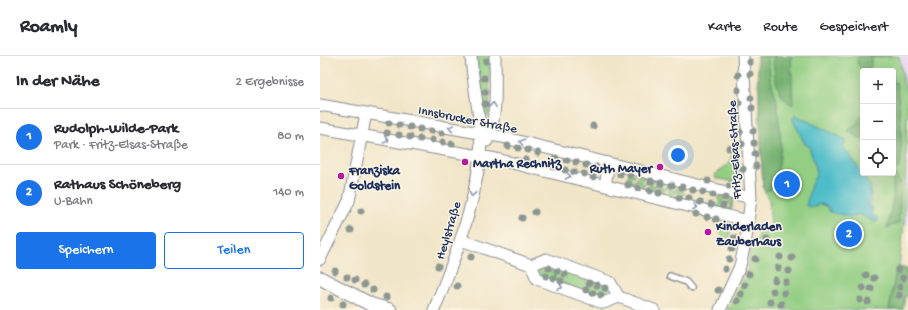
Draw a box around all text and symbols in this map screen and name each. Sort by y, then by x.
text: Roamly [20,16,77,39]
text: Karte [708,19,741,36]
text: Route [763,19,797,36]
text: Gespeichert [819,19,888,36]
map controls [860,68,896,176]
button: + [860,68,896,104]
text: In der Nähe [16,72,99,92]
text: 2 Ergebnisse [236,75,304,90]
street label: Fritz-Elsas-Straße [725,100,746,201]
one-way arrow [489,102,498,108]
street label: Innsbrucker Straße [417,104,518,137]
button: − [860,104,896,140]
text: Rudolph-Wilde-Park [54,120,178,138]
one-way arrow [448,124,454,132]
text: 1 [26,129,32,144]
text: 80 m [277,129,304,144]
one-way arrow [383,135,389,144]
text: Park · Fritz-Elsas-Straße [54,138,188,153]
one-way arrow [519,139,525,147]
button: locate [860,140,896,176]
your location [668,145,688,165]
marker: Martha Rechnitz [460,157,470,167]
place label: Martha Rechnitz [473,157,563,172]
place label: Ruth Mayer [589,162,653,177]
marker: Ruth Mayer [655,162,665,172]
place label: Franziska Goldstein [348,164,401,194]
pin: 1 [774,169,800,199]
marker: Franziska Goldstein [336,171,346,181]
one-way arrow [565,172,571,180]
text: Rathaus Schöneberg [54,176,181,194]
text: 2 [26,185,32,200]
text: 140 m [273,185,304,200]
one-way arrow [469,191,477,197]
text: U-Bahn [54,194,93,209]
street label: Heylstraße [433,200,465,262]
one-way arrow [691,202,698,210]
pin: 2 [836,219,862,249]
place label: Kinderladen Zauberhaus [715,220,782,250]
marker: Kinderladen Zauberhaus [703,227,713,237]
button: Speichern [16,232,156,269]
button: Teilen [164,232,304,269]
one-way arrow [556,283,563,291]

